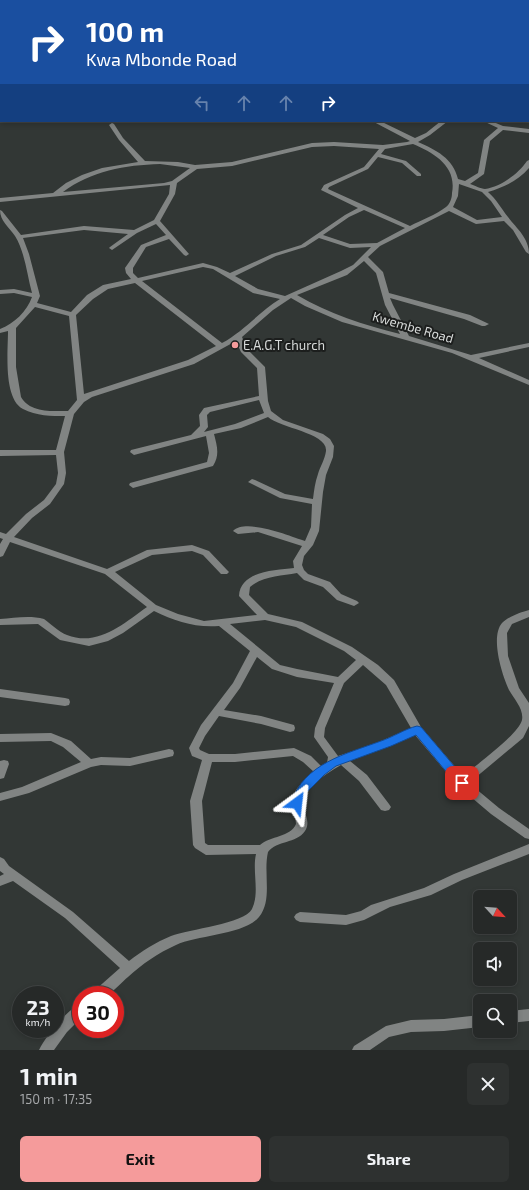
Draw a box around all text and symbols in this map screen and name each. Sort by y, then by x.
text: 100 m [86,14,164,48]
icon: right [20,16,72,68]
text: Kwa Mbonde Road [86,48,237,70]
icon: left [191,92,213,114]
icon: ahead [233,92,255,114]
icon: ahead [275,92,297,114]
icon: right [317,92,339,114]
street label: Kwembe Road [371,308,455,346]
place label: E.A.G.T church [243,337,325,353]
marker: E.A.G.T church [230,340,240,350]
pin [445,766,479,800]
icon: arrive [451,772,473,794]
position arrow [276,782,318,824]
north arrow [473,890,517,934]
map controls [473,890,517,1038]
button: sound [473,942,517,986]
speed limit sign: 30 [72,986,124,1038]
button: search [473,994,517,1038]
text: 23 [27,995,49,1019]
text: km/h [26,1016,50,1028]
text: 1 min [20,1061,78,1090]
button: close [467,1063,509,1105]
text: 150 m · 17:35 [20,1091,92,1107]
button: Exit [20,1136,261,1182]
button: Share [269,1136,509,1182]

